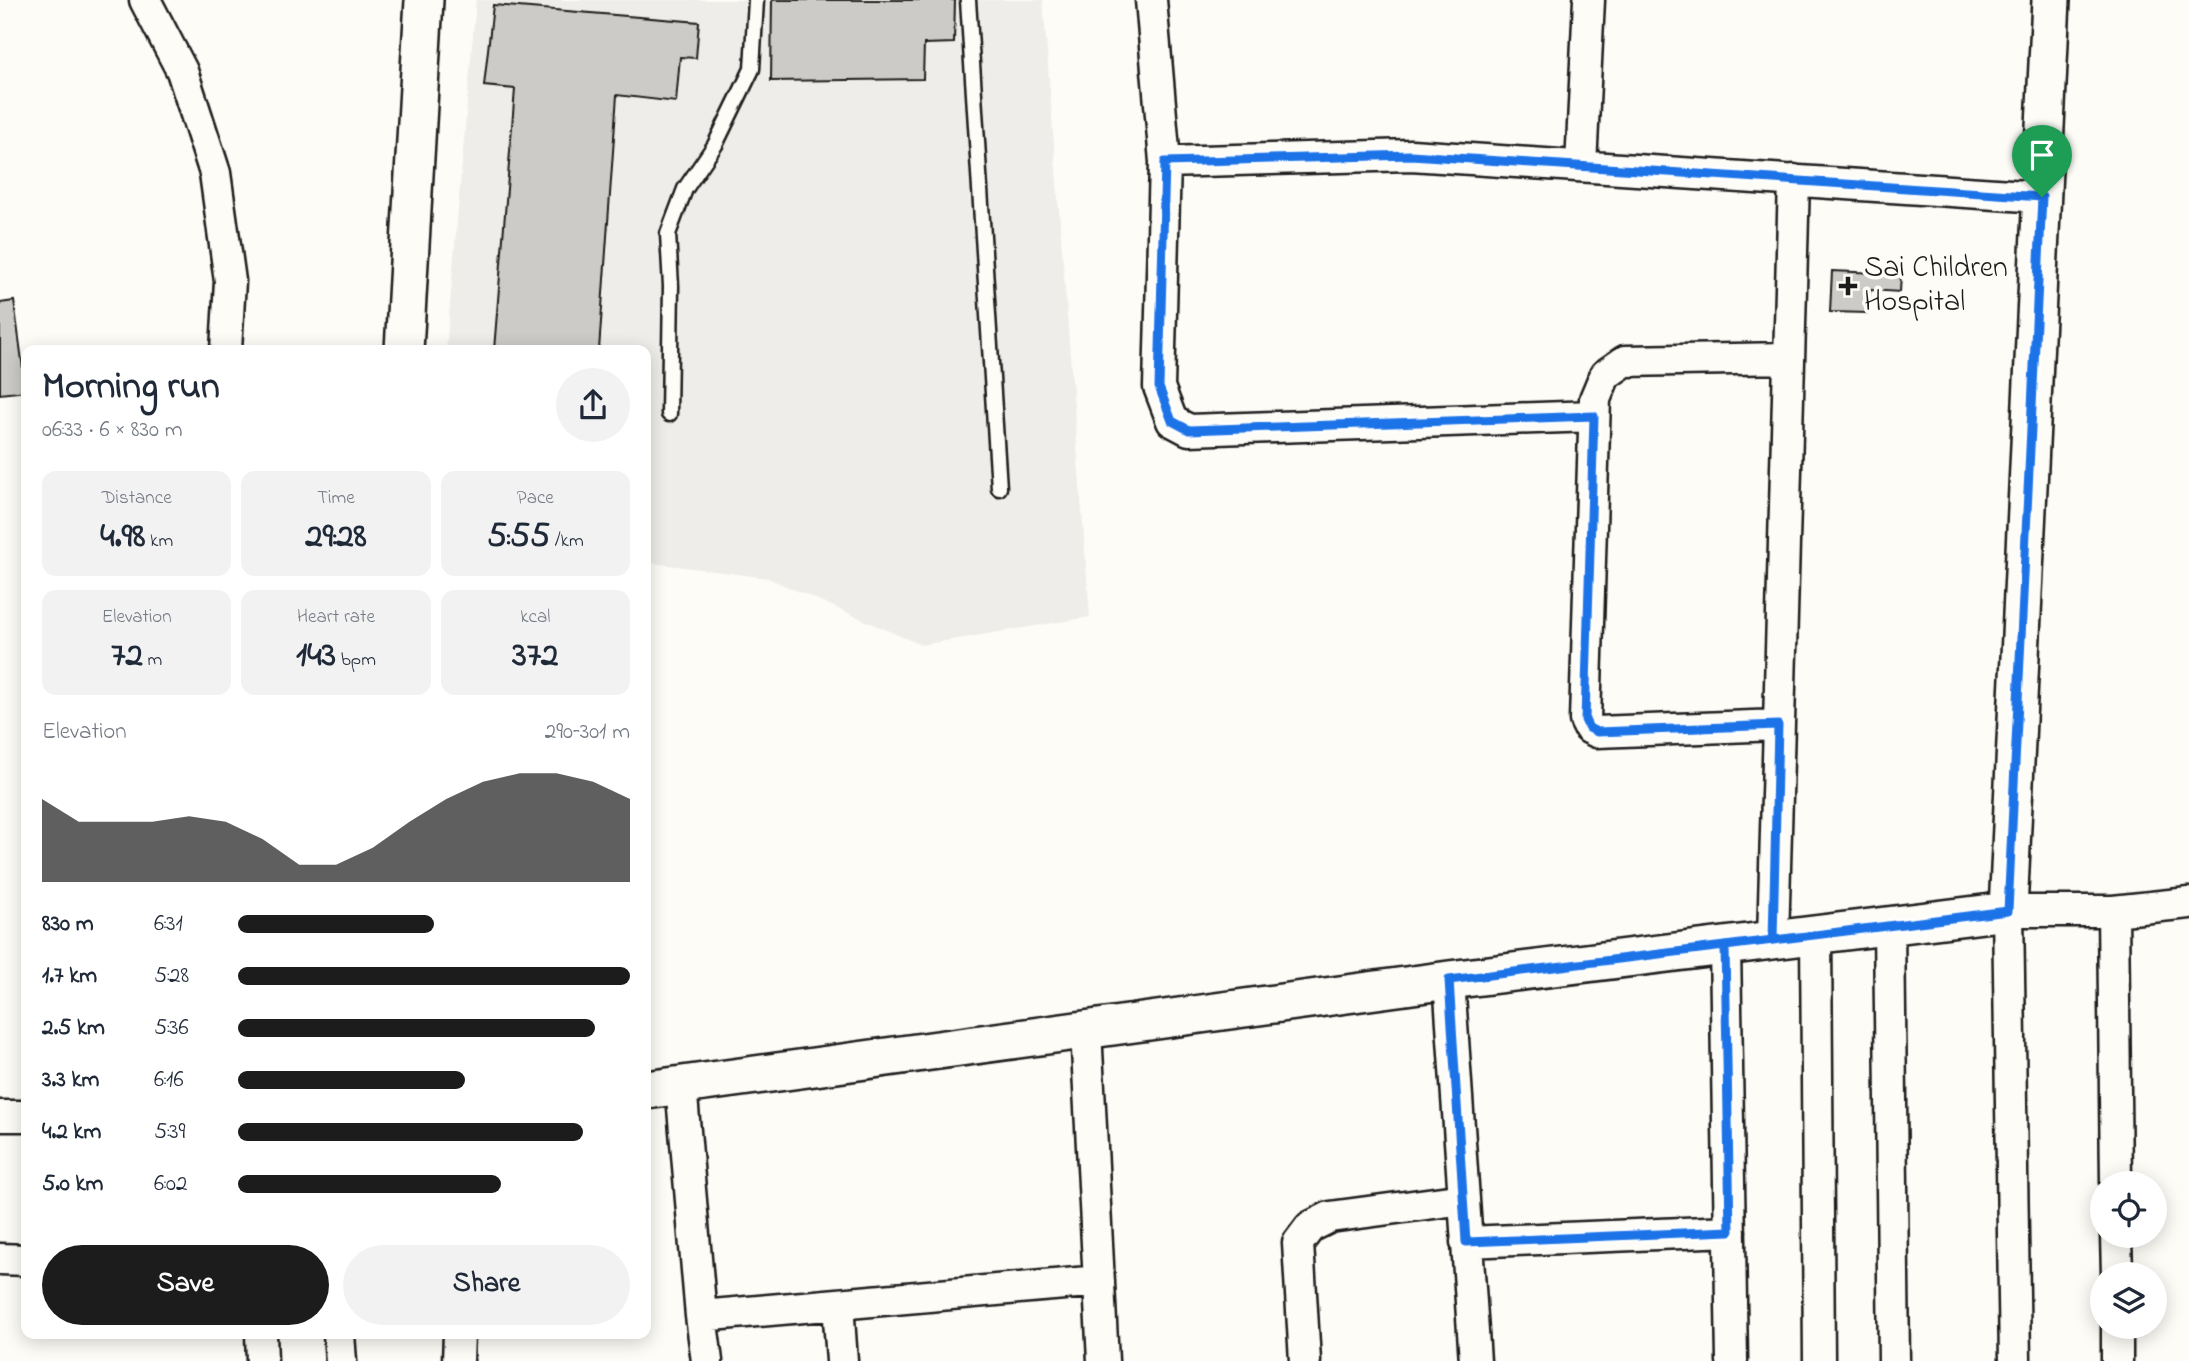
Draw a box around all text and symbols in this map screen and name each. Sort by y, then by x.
pin [2012,125,2072,197]
icon: arrive [2023,136,2061,174]
place label: Sai Children Hospital [1864,247,2008,325]
marker: Sai Children Hospital [1838,276,1858,296]
text: Morning run [42,360,220,416]
button: share [556,368,630,442]
text: 06:33 · 6 × 830 m [42,414,182,447]
text: Distance [102,485,172,512]
text: Time [317,485,355,512]
text: Pace [517,485,554,512]
text: 4.98 [100,512,145,563]
text: 29:28 [305,512,367,563]
text: 5:55 [487,512,550,563]
text: km [145,528,173,555]
text: /km [550,528,584,555]
text: Elevation [102,604,172,631]
text: Heart rate [297,604,375,631]
text: kcal [520,604,550,631]
text: 72 [111,631,143,682]
text: 143 [296,631,336,682]
text: 372 [512,631,558,682]
text: m [143,647,162,674]
text: bpm [336,647,376,674]
text: Elevation [42,716,127,749]
text: 290–301 m [545,716,630,749]
text: 830 m [42,908,94,941]
text: 6:31 [154,908,183,941]
text: 1.7 km [42,960,97,993]
text: 5:28 [154,960,189,993]
text: 2.5 km [42,1012,105,1045]
text: 5:36 [154,1012,189,1045]
text: 3.3 km [42,1064,99,1097]
text: 6:16 [154,1064,184,1097]
text: 4.2 km [42,1116,101,1149]
text: 5:39 [154,1116,186,1149]
text: 5.0 km [42,1168,103,1201]
text: 6:02 [154,1168,187,1201]
map controls [2090,1171,2167,1339]
button: locate [2090,1171,2167,1248]
button: Save [42,1245,329,1325]
button: Share [343,1245,630,1325]
button: layers [2090,1262,2167,1339]

